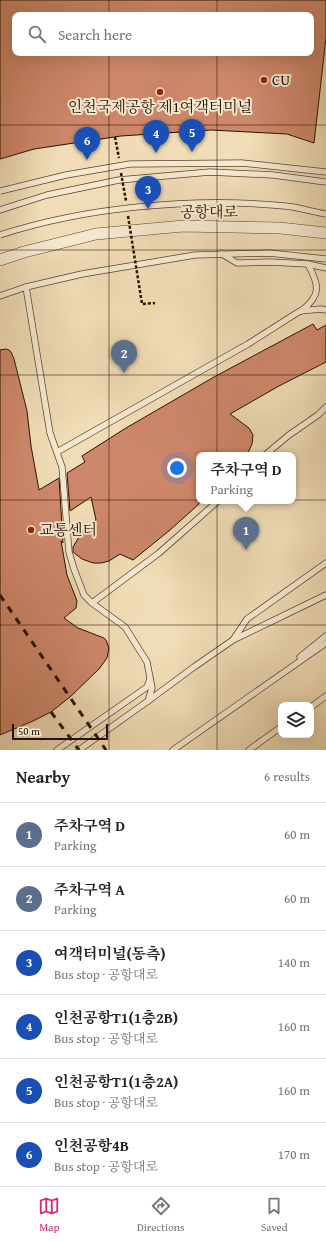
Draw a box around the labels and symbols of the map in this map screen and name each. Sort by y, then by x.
place label: CU [272,69,290,90]
marker: CU [259,75,269,85]
marker: 인천국제공항 제1여객터미널 [155,87,165,97]
place label: 인천국제공항 제1여객터미널 [68,96,252,117]
pin: 5 [179,119,205,152]
pin: 4 [143,120,169,153]
pin: 6 [74,127,100,160]
pin: 3 [135,176,161,209]
street label: 공항대로 [180,201,238,222]
pin: 2 [111,340,137,373]
your location [167,458,187,478]
pin: 1 [233,517,259,550]
place label: 교통센터 [39,519,97,540]
marker: 교통센터 [26,525,36,535]
scale bar [12,722,108,741]

